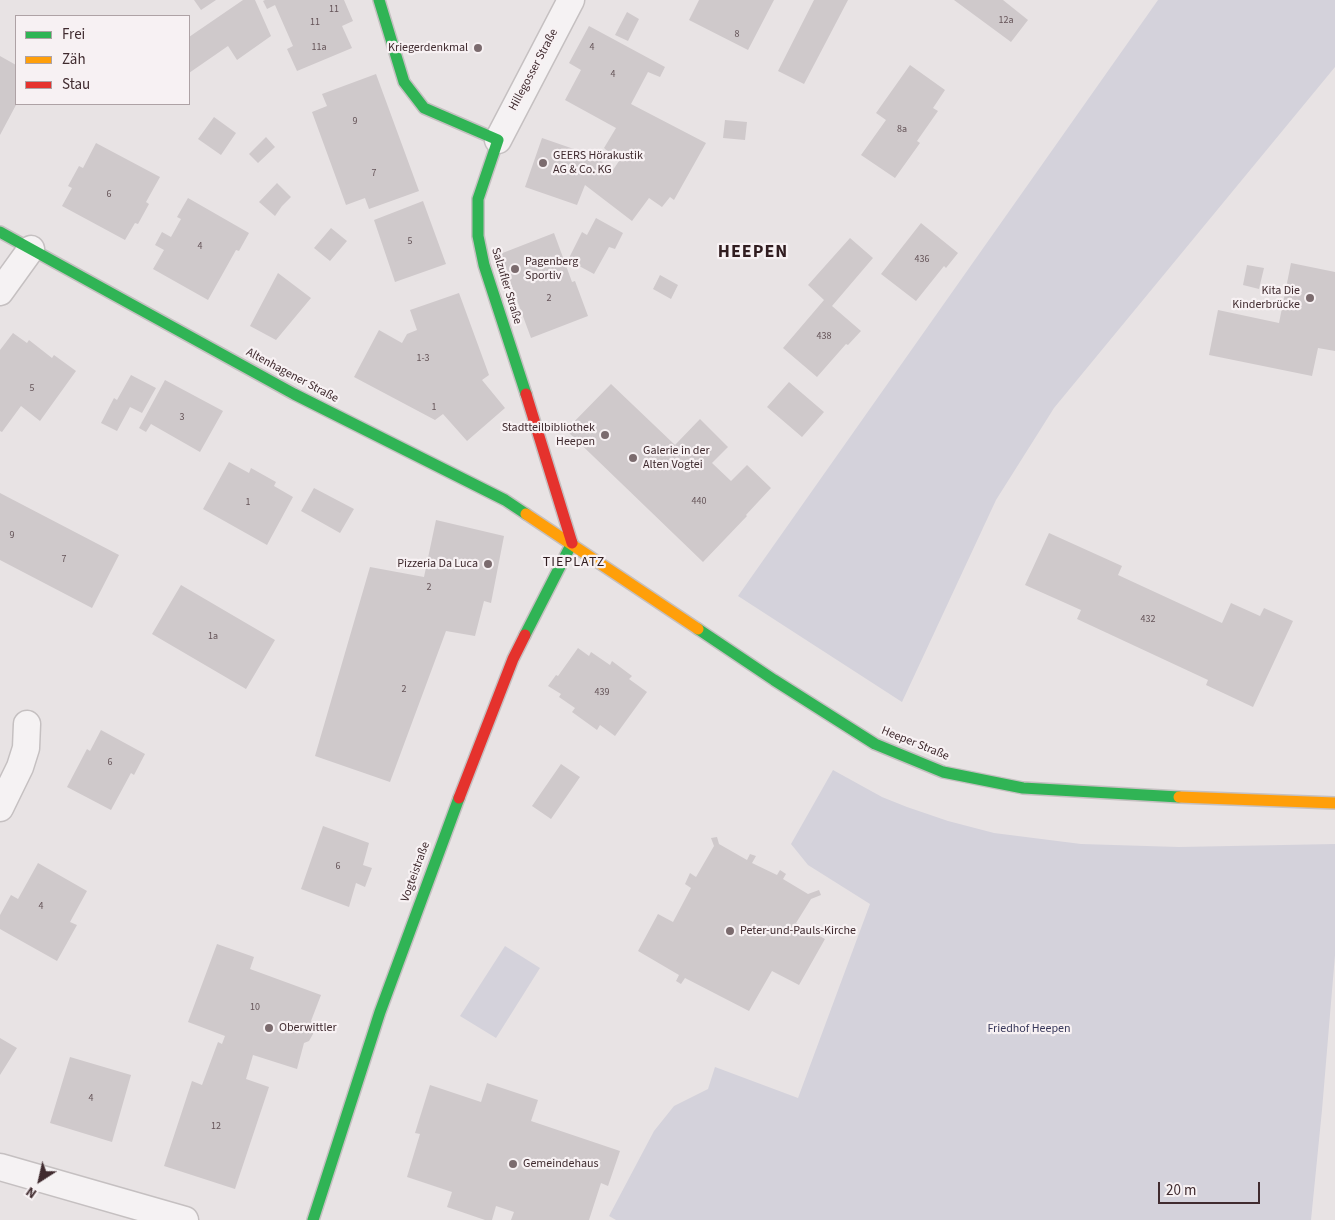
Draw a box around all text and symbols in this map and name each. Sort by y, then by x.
house number: 11 [329,4,339,16]
legend [15,15,190,105]
house number: 12a [999,15,1013,27]
house number: 11 [310,17,320,29]
text: Frei [62,24,85,45]
street label: Hillegosser Straße [506,27,562,113]
house number: 8 [735,29,739,41]
place label: Kriegerdenkmal [388,41,468,55]
house number: 11a [312,42,326,54]
marker: Kriegerdenkmal [472,42,484,54]
house number: 4 [590,42,594,54]
text: Zäh [62,49,86,70]
house number: 4 [611,69,615,81]
text: Stau [62,74,90,95]
house number: 9 [353,116,357,128]
house number: 8a [897,124,907,136]
place label: GEERS Hörakustik AG & Co. KG [553,149,643,177]
marker: GEERS Hörakustik AG & Co. KG [537,157,549,169]
house number: 7 [372,168,376,180]
house number: 6 [107,189,111,201]
house number: 5 [408,236,412,248]
house number: 4 [198,241,202,253]
district label: HEEPEN [717,242,789,264]
street label: Salzufler Straße [488,246,524,326]
house number: 436 [915,254,929,266]
place label: Pagenberg Sportiv [525,255,578,283]
marker: Pagenberg Sportiv [509,263,521,275]
place label: Kita Die Kinderbrücke [1232,284,1300,312]
marker: Kita Die Kinderbrücke [1304,292,1316,304]
house number: 2 [547,293,551,305]
house number: 438 [817,331,831,343]
street label: Altenhagener Straße [243,346,341,406]
house number: 1-3 [416,353,430,365]
house number: 5 [30,383,34,395]
house number: 1 [432,402,436,414]
house number: 3 [180,412,184,424]
place label: Stadtteilbibliothek Heepen [502,421,595,449]
marker: Stadtteilbibliothek Heepen [599,429,611,441]
place label: Galerie in der Alten Vogtei [643,444,710,472]
marker: Galerie in der Alten Vogtei [627,452,639,464]
house number: 440 [692,496,706,508]
house number: 1 [246,497,250,509]
house number: 9 [10,530,14,542]
house number: 7 [62,554,66,566]
district label: TIEPLATZ [542,555,606,571]
place label: Pizzeria Da Luca [397,557,478,571]
marker: Pizzeria Da Luca [482,558,494,570]
house number: 2 [427,582,431,594]
house number: 432 [1141,614,1155,626]
house number: 1a [208,631,218,643]
house number: 2 [402,684,406,696]
house number: 439 [595,687,609,699]
street label: Heeper Straße [879,724,951,764]
house number: 6 [108,757,112,769]
street label: Vogteistraße [398,840,434,904]
house number: 6 [336,861,340,873]
house number: 4 [39,901,43,913]
place label: Peter-und-Pauls-Kirche [740,924,856,938]
marker: Peter-und-Pauls-Kirche [724,925,736,937]
house number: 10 [250,1002,260,1014]
place label: Oberwittler [279,1021,337,1035]
marker: Oberwittler [263,1022,275,1034]
park label: Friedhof Heepen [987,1022,1071,1036]
house number: 4 [89,1093,93,1105]
house number: 12 [211,1121,221,1133]
north arrow [15,1155,65,1205]
place label: Gemeindehaus [523,1157,599,1171]
marker: Gemeindehaus [507,1158,519,1170]
scale bar [1160,1172,1262,1204]
text: 20 m [1166,1180,1196,1201]
text: N [22,1181,41,1203]

